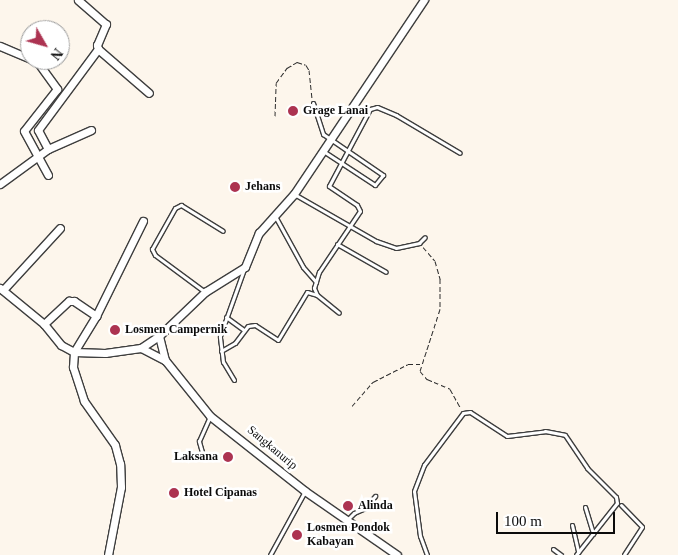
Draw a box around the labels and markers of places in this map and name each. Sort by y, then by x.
place label: Grage Lanai [303,104,368,118]
marker: Grage Lanai [287,105,299,117]
place label: Jehans [245,180,280,194]
marker: Jehans [229,181,241,193]
place label: Losmen Campernik [125,323,227,337]
marker: Losmen Campernik [109,324,121,336]
place label: Laksana [174,450,218,464]
marker: Laksana [222,451,234,463]
place label: Hotel Cipanas [184,486,257,500]
marker: Hotel Cipanas [168,487,180,499]
place label: Alinda [358,499,393,513]
marker: Alinda [342,500,354,512]
place label: Losmen Pondok Kabayan [307,521,390,549]
marker: Losmen Pondok Kabayan [291,529,303,541]

